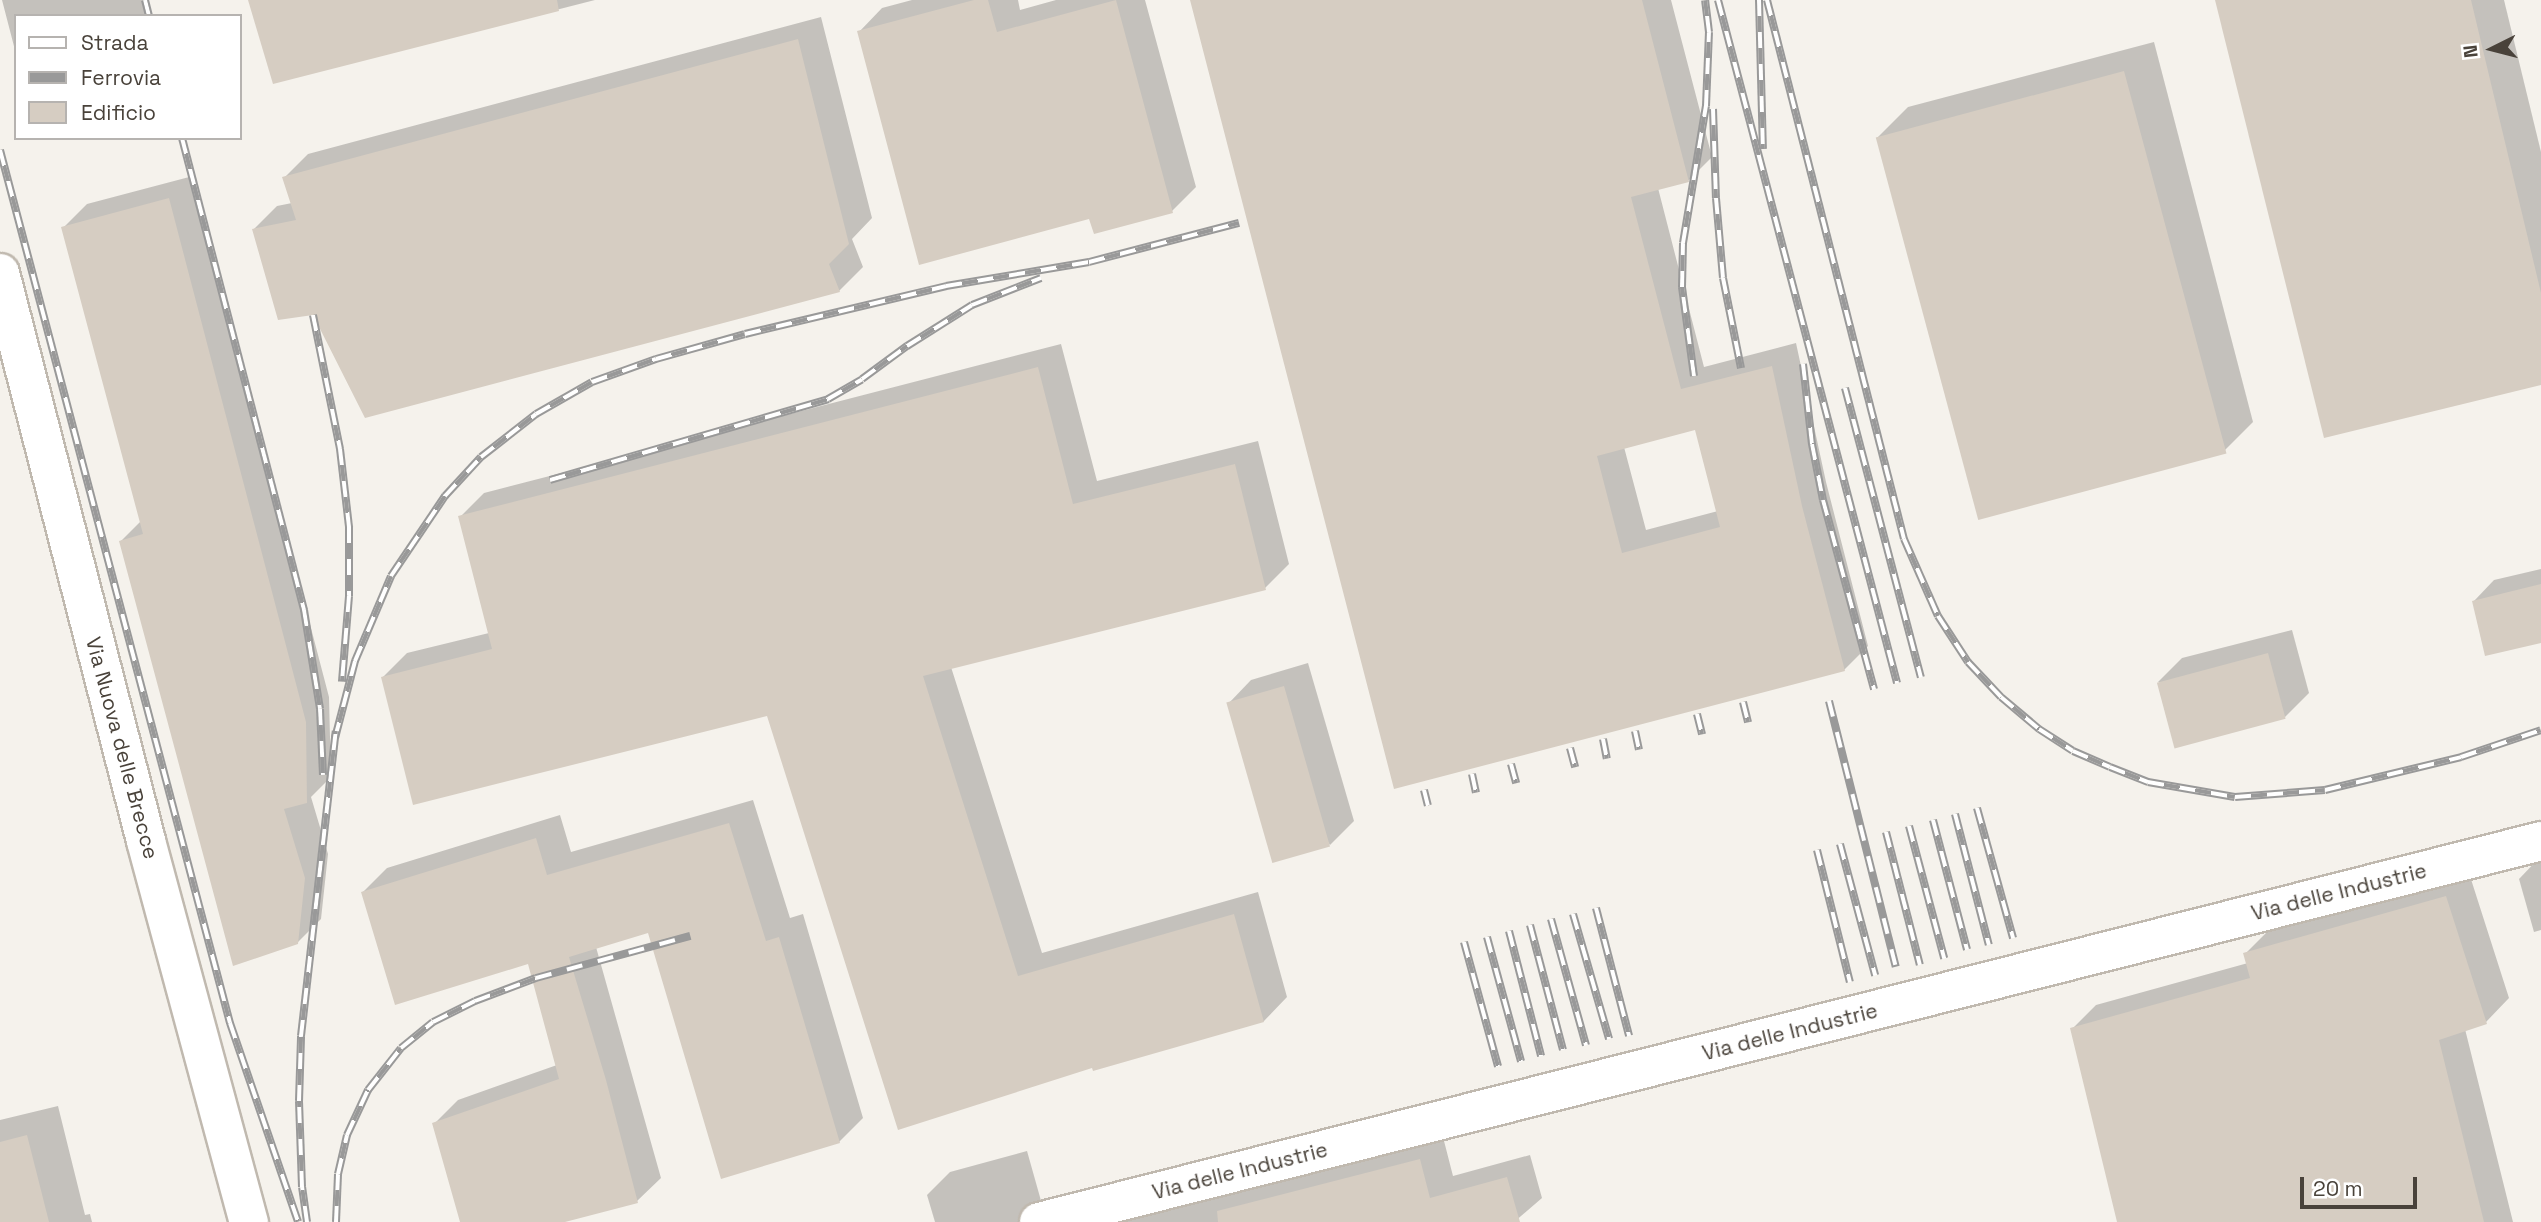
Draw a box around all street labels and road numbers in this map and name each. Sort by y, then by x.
street label: Via Nuova delle Brecce [80,634,164,862]
street label: Via delle Industrie [2249,858,2429,926]
street label: Via delle Industrie [1700,998,1880,1066]
street label: Via delle Industrie [1150,1137,1330,1205]

